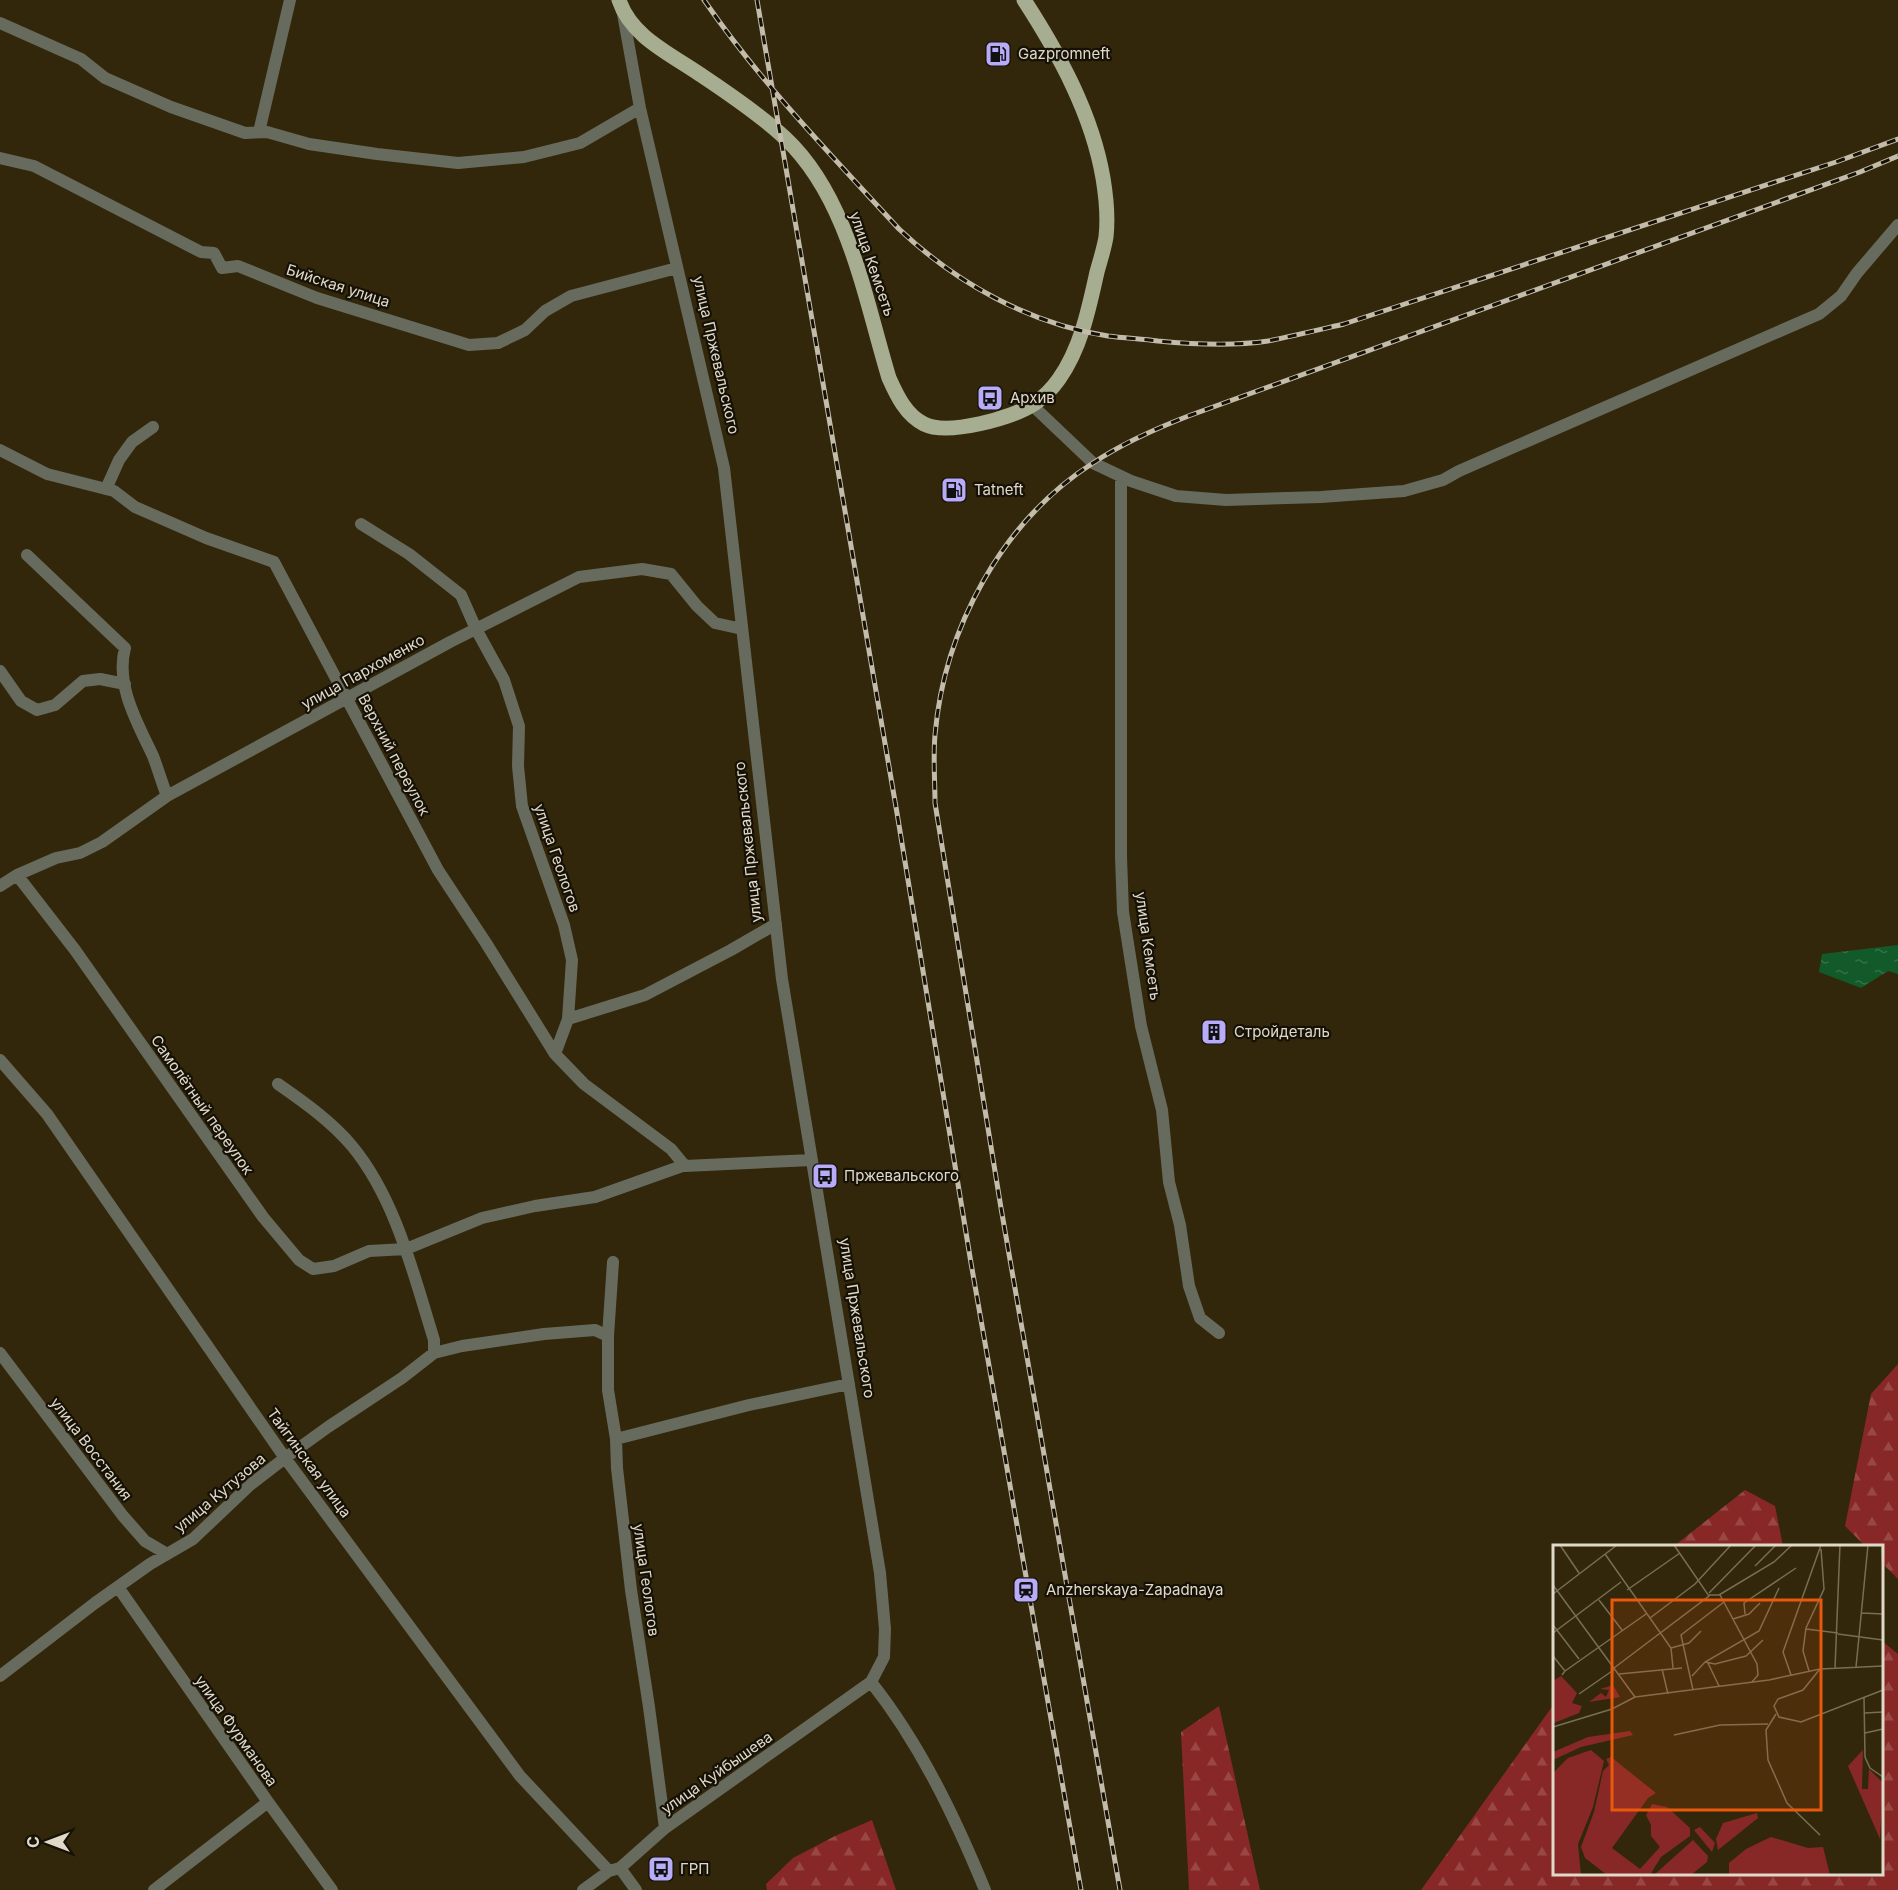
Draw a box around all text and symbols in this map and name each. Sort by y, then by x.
fuel station icon: Gazpromneft [983,39,1013,69]
place label: Gazpromneft [1018,44,1110,63]
street label: улица Кемсеть [846,209,899,319]
street label: Бийская улица [284,260,392,311]
street label: улица Пржевальского [689,274,744,436]
bus stop icon: Архив [975,383,1005,413]
place label: Архив [1010,388,1055,407]
fuel station icon: Tatneft [939,475,969,505]
place label: Tatneft [974,480,1024,499]
street label: улица Пархоменко [298,630,428,713]
street label: Верхний переулок [354,691,435,819]
street label: улица Пржевальского [730,761,765,924]
street label: улица Геологов [530,801,585,915]
street label: улица Кемсеть [1131,890,1166,1001]
building icon: Стройдеталь [1199,1017,1229,1047]
place label: Стройдеталь [1234,1022,1330,1041]
street label: Самолётный переулок [147,1031,258,1178]
bus stop icon: Пржевальского [810,1161,840,1191]
place label: Пржевальского [844,1166,959,1185]
street label: улица Пржевальского [835,1236,880,1399]
street label: улица Восстания [46,1393,136,1504]
street label: Тайгинская улица [263,1404,355,1521]
street label: улица Кутузова [170,1449,269,1536]
street label: улица Геологов [629,1522,664,1637]
inset map [1553,1545,1883,1875]
station icon: Anzherskaya-Zapadnaya [1011,1575,1041,1605]
place label: Anzherskaya-Zapadnaya [1046,1580,1223,1599]
street label: улица Фурманова [191,1671,282,1790]
street label: улица Куйбышева [657,1727,776,1818]
north arrow [18,1812,78,1872]
text: С [23,1836,43,1848]
bus stop icon: ГРП [646,1854,676,1884]
place label: ГРП [680,1859,709,1878]

